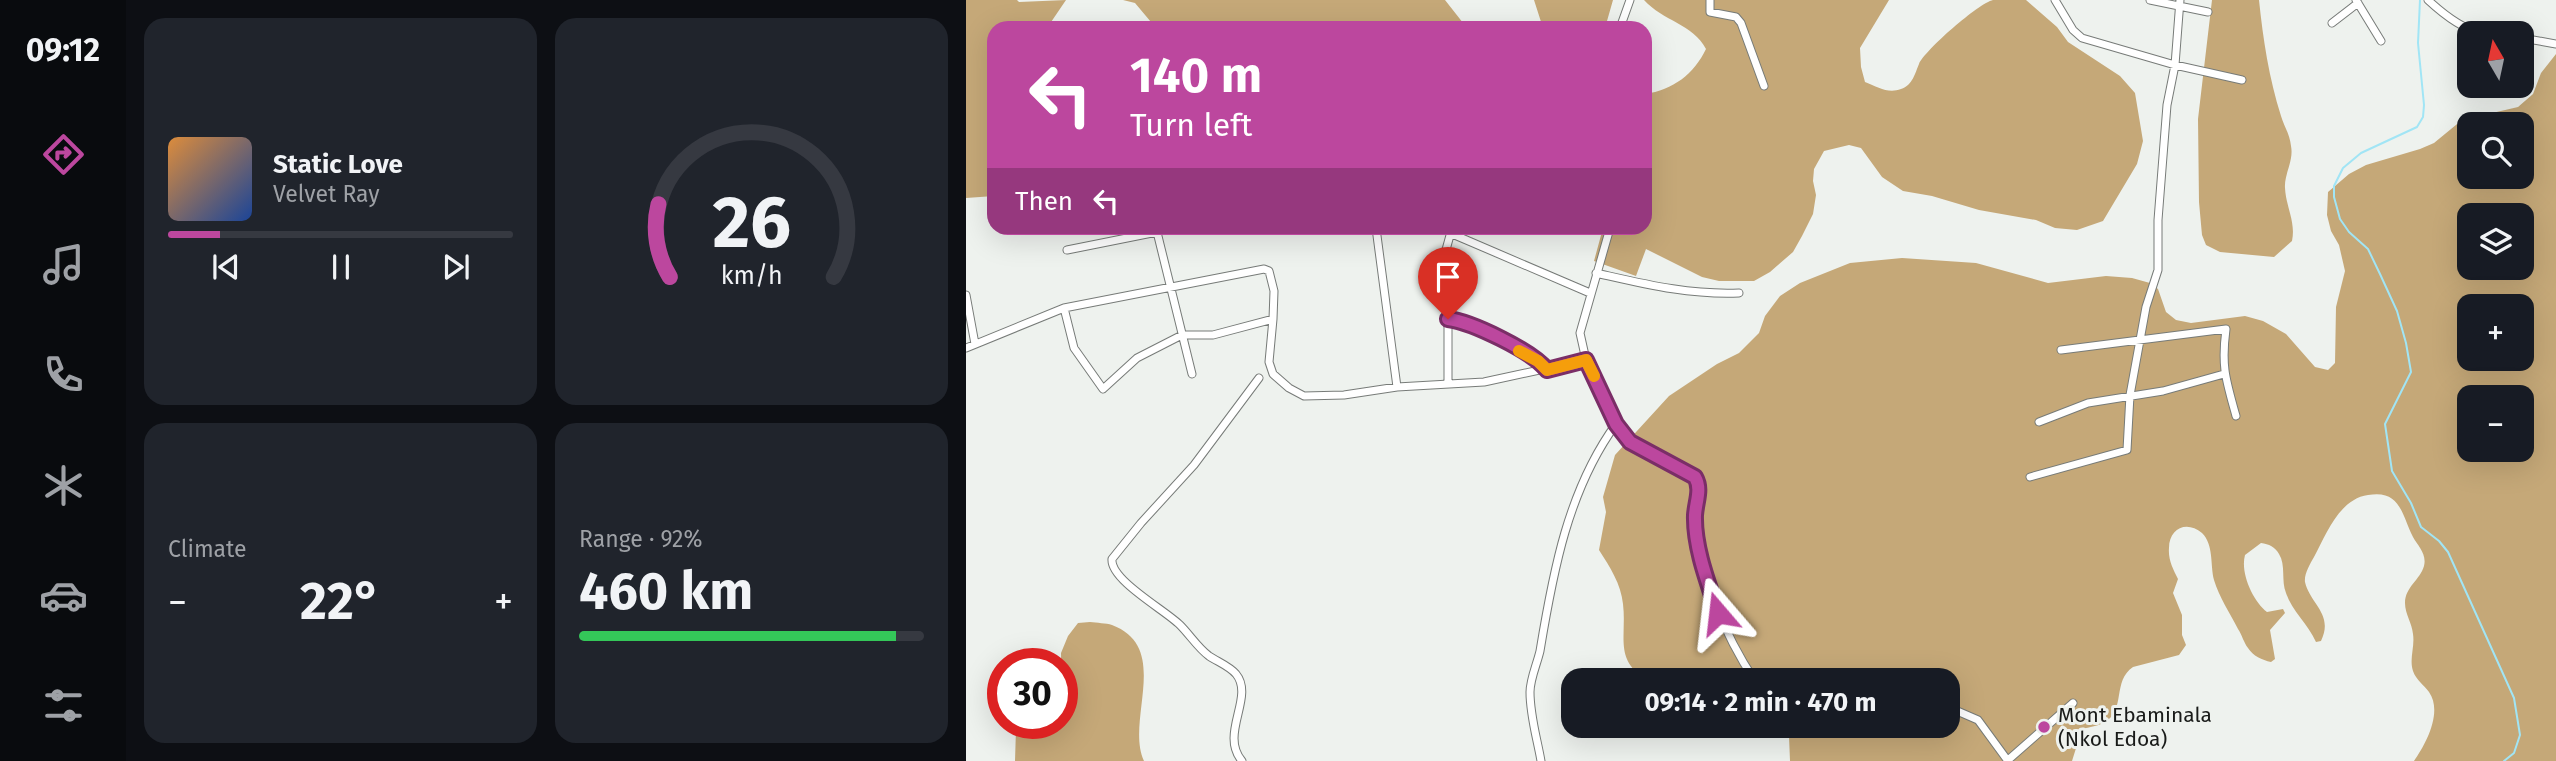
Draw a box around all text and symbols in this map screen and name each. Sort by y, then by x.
north arrow [2457,21,2534,98]
map controls [2457,21,2534,462]
text: 09:12 [26,31,100,69]
text: 140 m [1130,46,1262,105]
icon: left [1015,49,1106,140]
text: Turn left [1130,106,1252,144]
button: search [2457,112,2534,189]
icon: directions [39,130,88,179]
text: Static Love [273,149,403,180]
text: Velvet Ray [273,180,380,208]
text: 26 [712,180,791,267]
icon: left [1087,182,1125,220]
text: Then [1015,186,1073,217]
button: layers [2457,203,2534,280]
icon: music [39,240,88,289]
pin [1418,247,1478,319]
icon: previous [207,248,245,286]
icon: pause [322,248,360,286]
icon: next [437,248,475,286]
icon: arrive [1429,258,1467,296]
text: km/h [721,261,782,291]
button: + [2457,294,2534,371]
icon: phone [39,350,88,399]
button: − [2457,385,2534,462]
icon: climate [39,461,88,510]
text: Range · 92% [579,525,702,553]
text: Climate [168,535,247,563]
text: 460 km [579,560,753,623]
text: 22° [300,570,381,633]
icon: car [39,571,88,620]
position arrow [1681,576,1755,650]
text: − [168,579,187,625]
text: + [494,579,513,625]
speed limit sign: 30 [987,648,1078,739]
icon: filters [39,681,88,730]
text: 09:14 · 2 min · 470 m [1645,687,1876,718]
place label: Mont Ebaminala (Nkol Edoa) [2058,702,2212,752]
marker: Mont Ebaminala (Nkol Edoa) [2036,719,2052,735]

